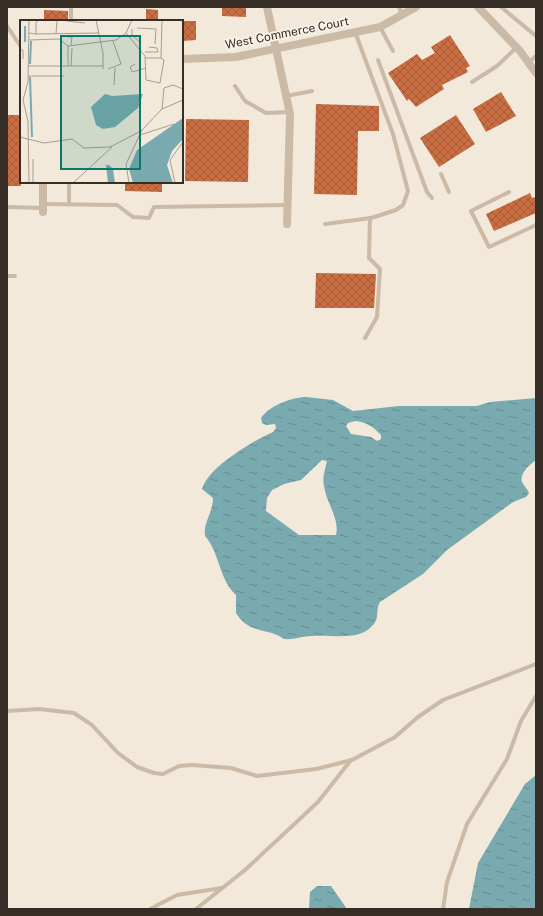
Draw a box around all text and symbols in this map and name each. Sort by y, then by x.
street label: West Commerce Court [224,14,350,52]
inset map [20,20,183,183]

